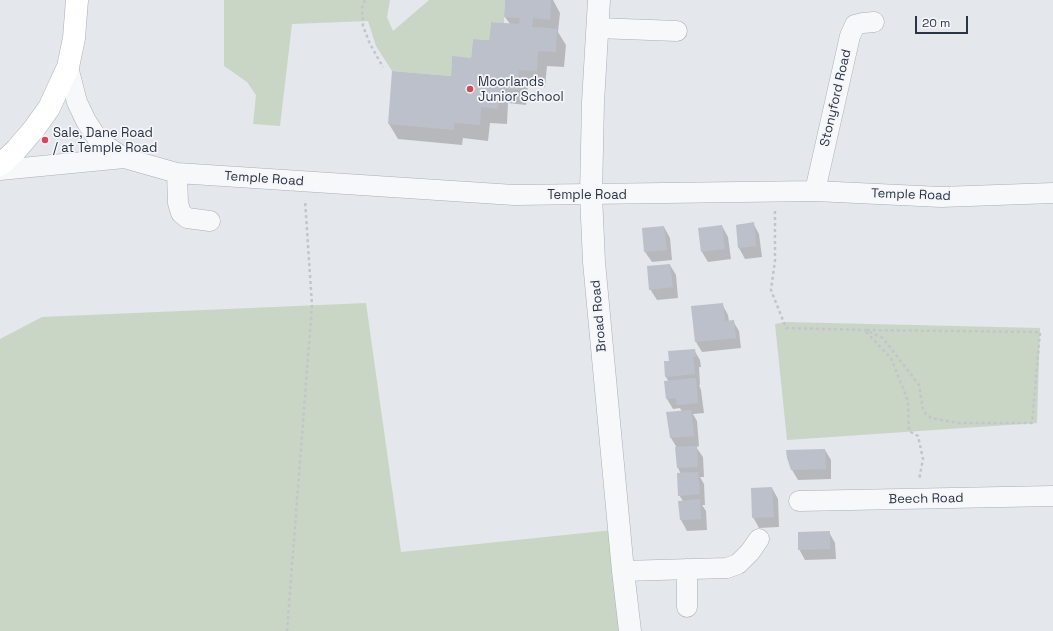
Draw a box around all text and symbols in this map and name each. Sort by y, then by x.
scale bar [917,8,970,34]
text: 20 m [922,15,950,31]
street label: Stonyford Road [817,48,855,148]
place label: Moorlands Junior School [478,74,564,105]
marker: Moorlands Junior School [465,84,475,94]
place label: Sale, Dane Road / at Temple Road [53,125,157,156]
marker: Sale, Dane Road / at Temple Road [40,135,50,145]
street label: Temple Road [224,168,304,190]
street label: Temple Road [871,186,951,204]
street label: Temple Road [547,187,627,203]
street label: Broad Road [588,279,610,353]
street label: Beech Road [888,491,964,507]

